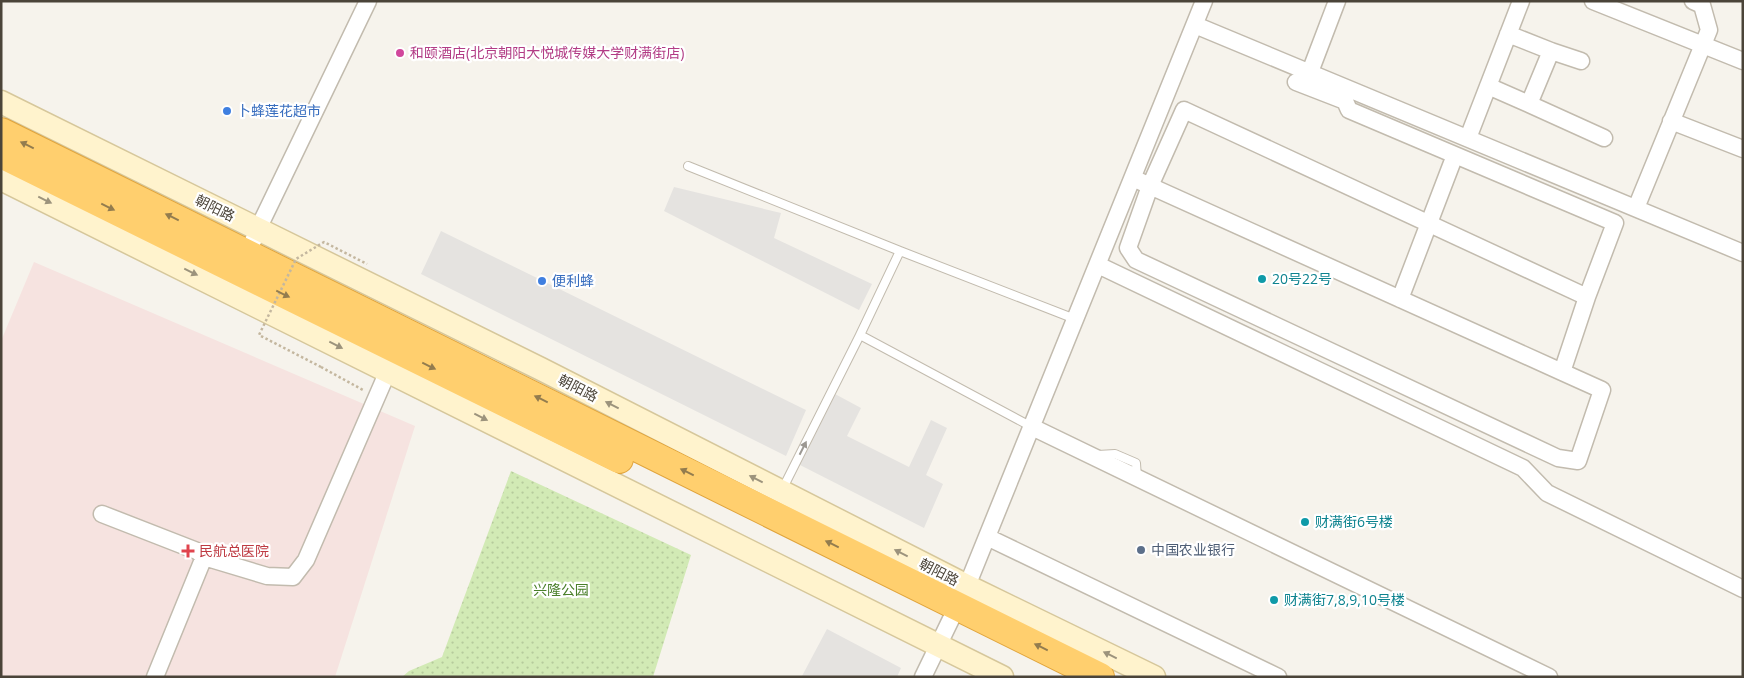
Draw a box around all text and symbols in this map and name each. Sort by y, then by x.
place label: 和颐酒店(北京朝阳大悦城传媒大学财满街店) [410,43,684,62]
marker: 和颐酒店(北京朝阳大悦城传媒大学财满街店) [394,47,406,59]
place label: 卜蜂莲花超市 [237,101,321,120]
marker: 卜蜂莲花超市 [221,105,233,117]
one-way arrow [19,141,34,149]
street label: 朝阳路 [192,190,238,225]
one-way arrow [38,196,52,204]
one-way arrow [100,203,115,211]
one-way arrow [165,212,180,221]
one-way arrow [183,268,198,276]
place label: 20号22号 [1272,269,1332,288]
place label: 便利蜂 [552,271,594,290]
marker: 20号22号 [1256,273,1268,285]
marker: 便利蜂 [536,275,548,287]
one-way arrow [276,290,291,298]
one-way arrow [329,341,343,349]
one-way arrow [422,362,436,370]
street label: 朝阳路 [555,370,601,406]
one-way arrow [534,395,548,403]
one-way arrow [604,401,619,409]
one-way arrow [474,413,489,422]
one-way arrow [799,441,807,455]
one-way arrow [680,468,694,476]
one-way arrow [749,475,764,483]
place label: 财满街6号楼 [1315,512,1393,531]
marker: 财满街6号楼 [1299,516,1311,528]
one-way arrow [825,540,839,548]
place label: 中国农业银行 [1151,540,1235,559]
place label: 民航总医院 [199,541,269,560]
marker: 民航总医院 [181,544,195,558]
marker: 中国农业银行 [1135,544,1147,556]
one-way arrow [894,548,908,556]
street label: 朝阳路 [916,554,962,590]
park label: 兴隆公园 [533,580,589,599]
place label: 财满街7,8,9,10号楼 [1284,590,1405,609]
marker: 财满街7,8,9,10号楼 [1268,594,1280,606]
one-way arrow [1033,643,1048,651]
one-way arrow [1103,651,1117,659]

